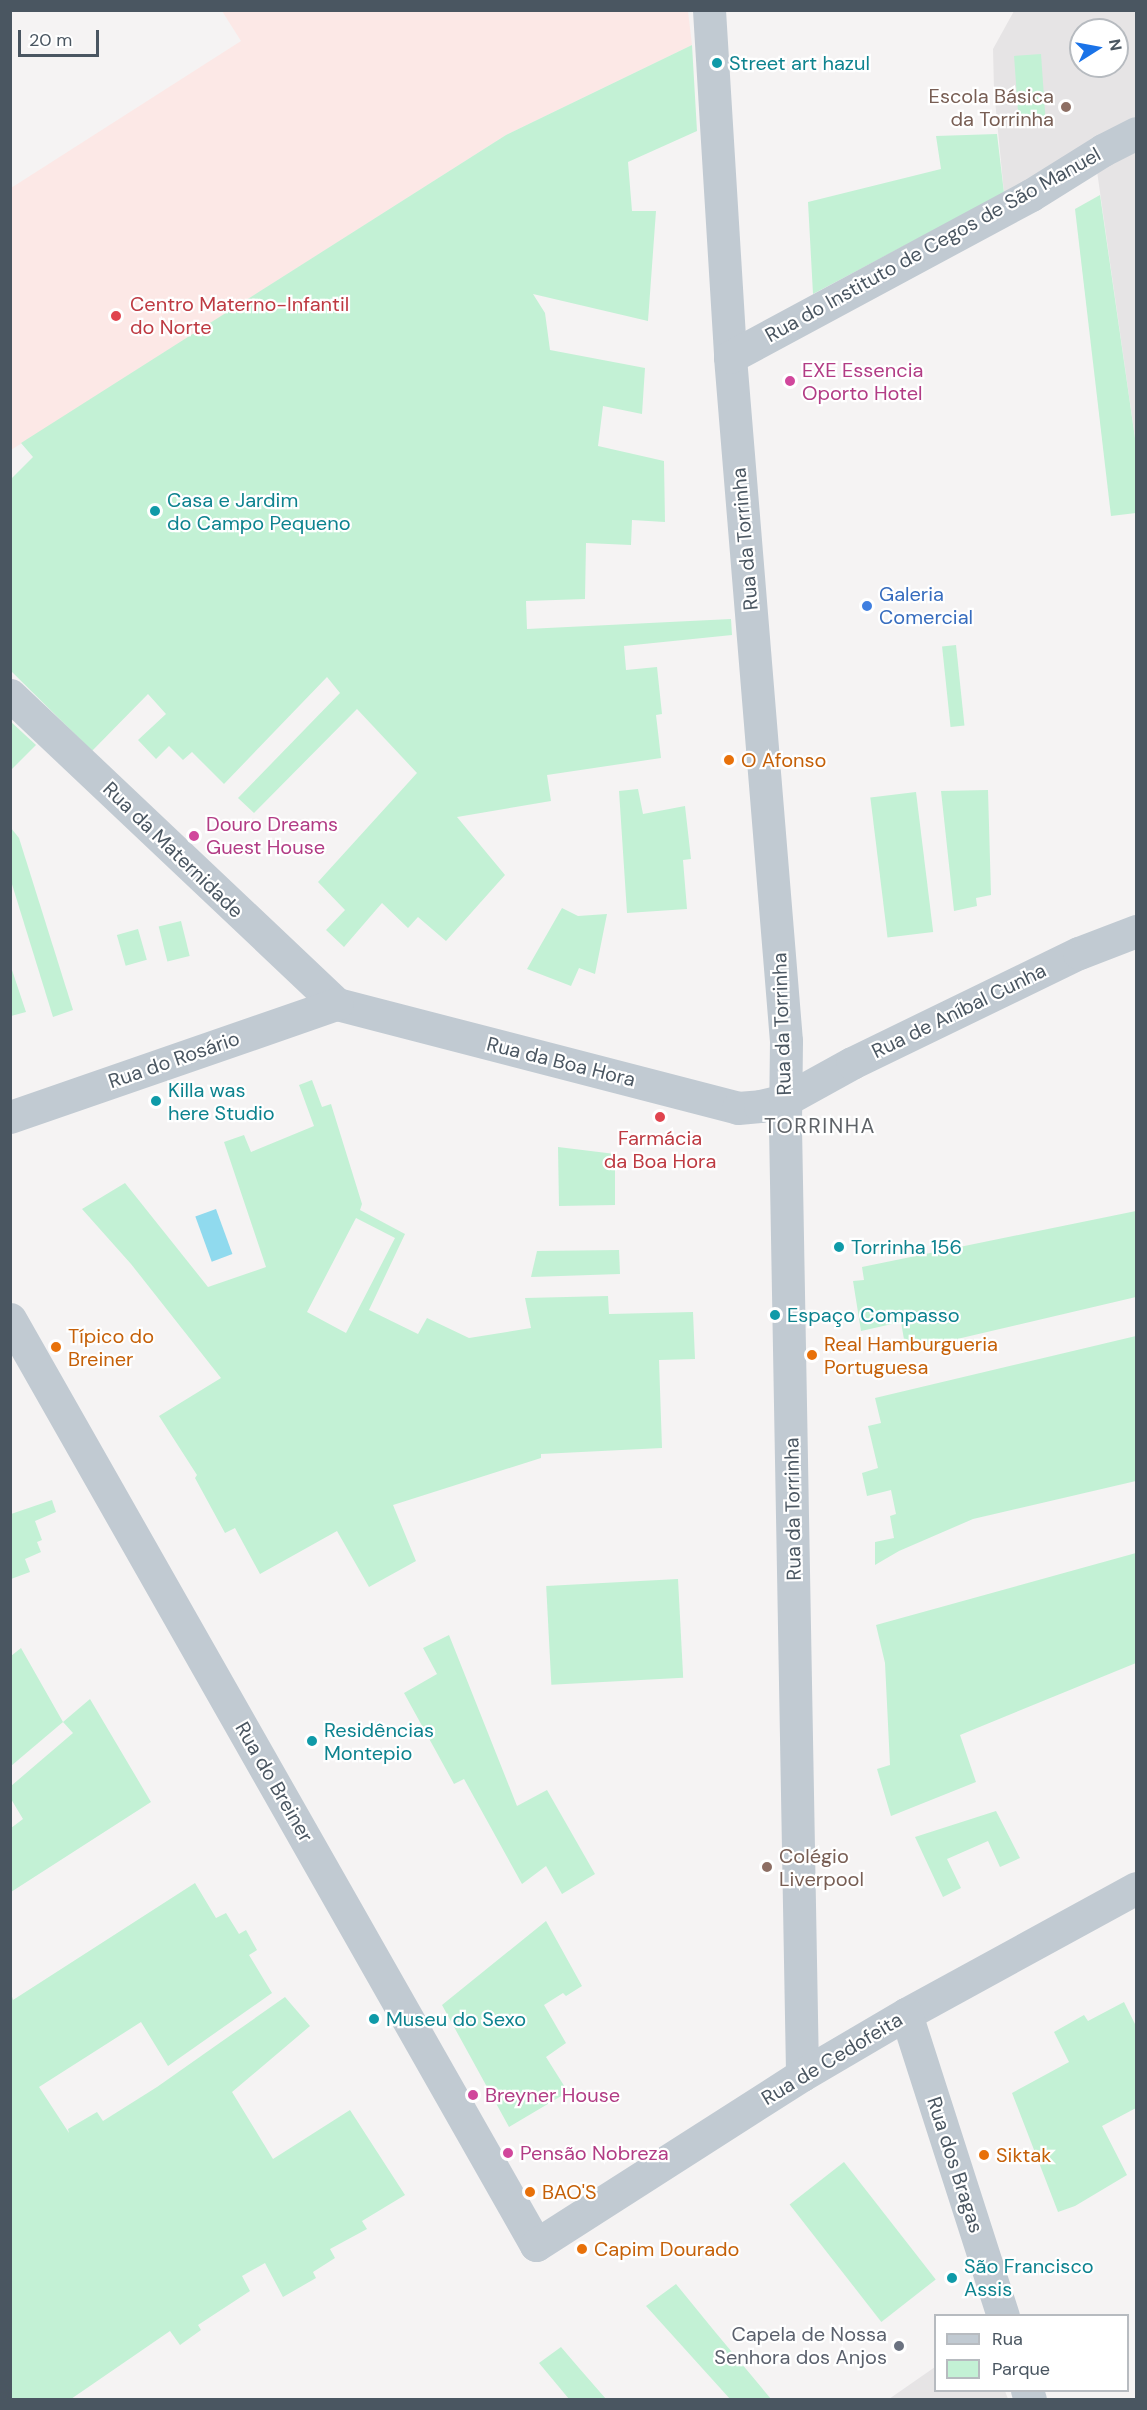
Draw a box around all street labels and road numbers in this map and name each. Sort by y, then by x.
street label: Rua do Instituto de Cegos de São Manuel [761,142,1105,348]
street label: Rua da Torrinha [727,467,763,611]
street label: Rua da Maternidade [98,777,248,923]
street label: Rua da Torrinha [768,952,796,1096]
street label: Rua de Aníbal Cunha [868,958,1050,1064]
street label: Rua do Rosário [105,1026,243,1094]
street label: Rua da Boa Hora [484,1032,638,1092]
street label: Rua da Torrinha [780,1437,806,1581]
street label: Rua do Breiner [230,1718,318,1846]
street label: Rua de Cedofeita [757,2007,907,2111]
street label: Rua dos Bragas [922,2094,988,2236]

